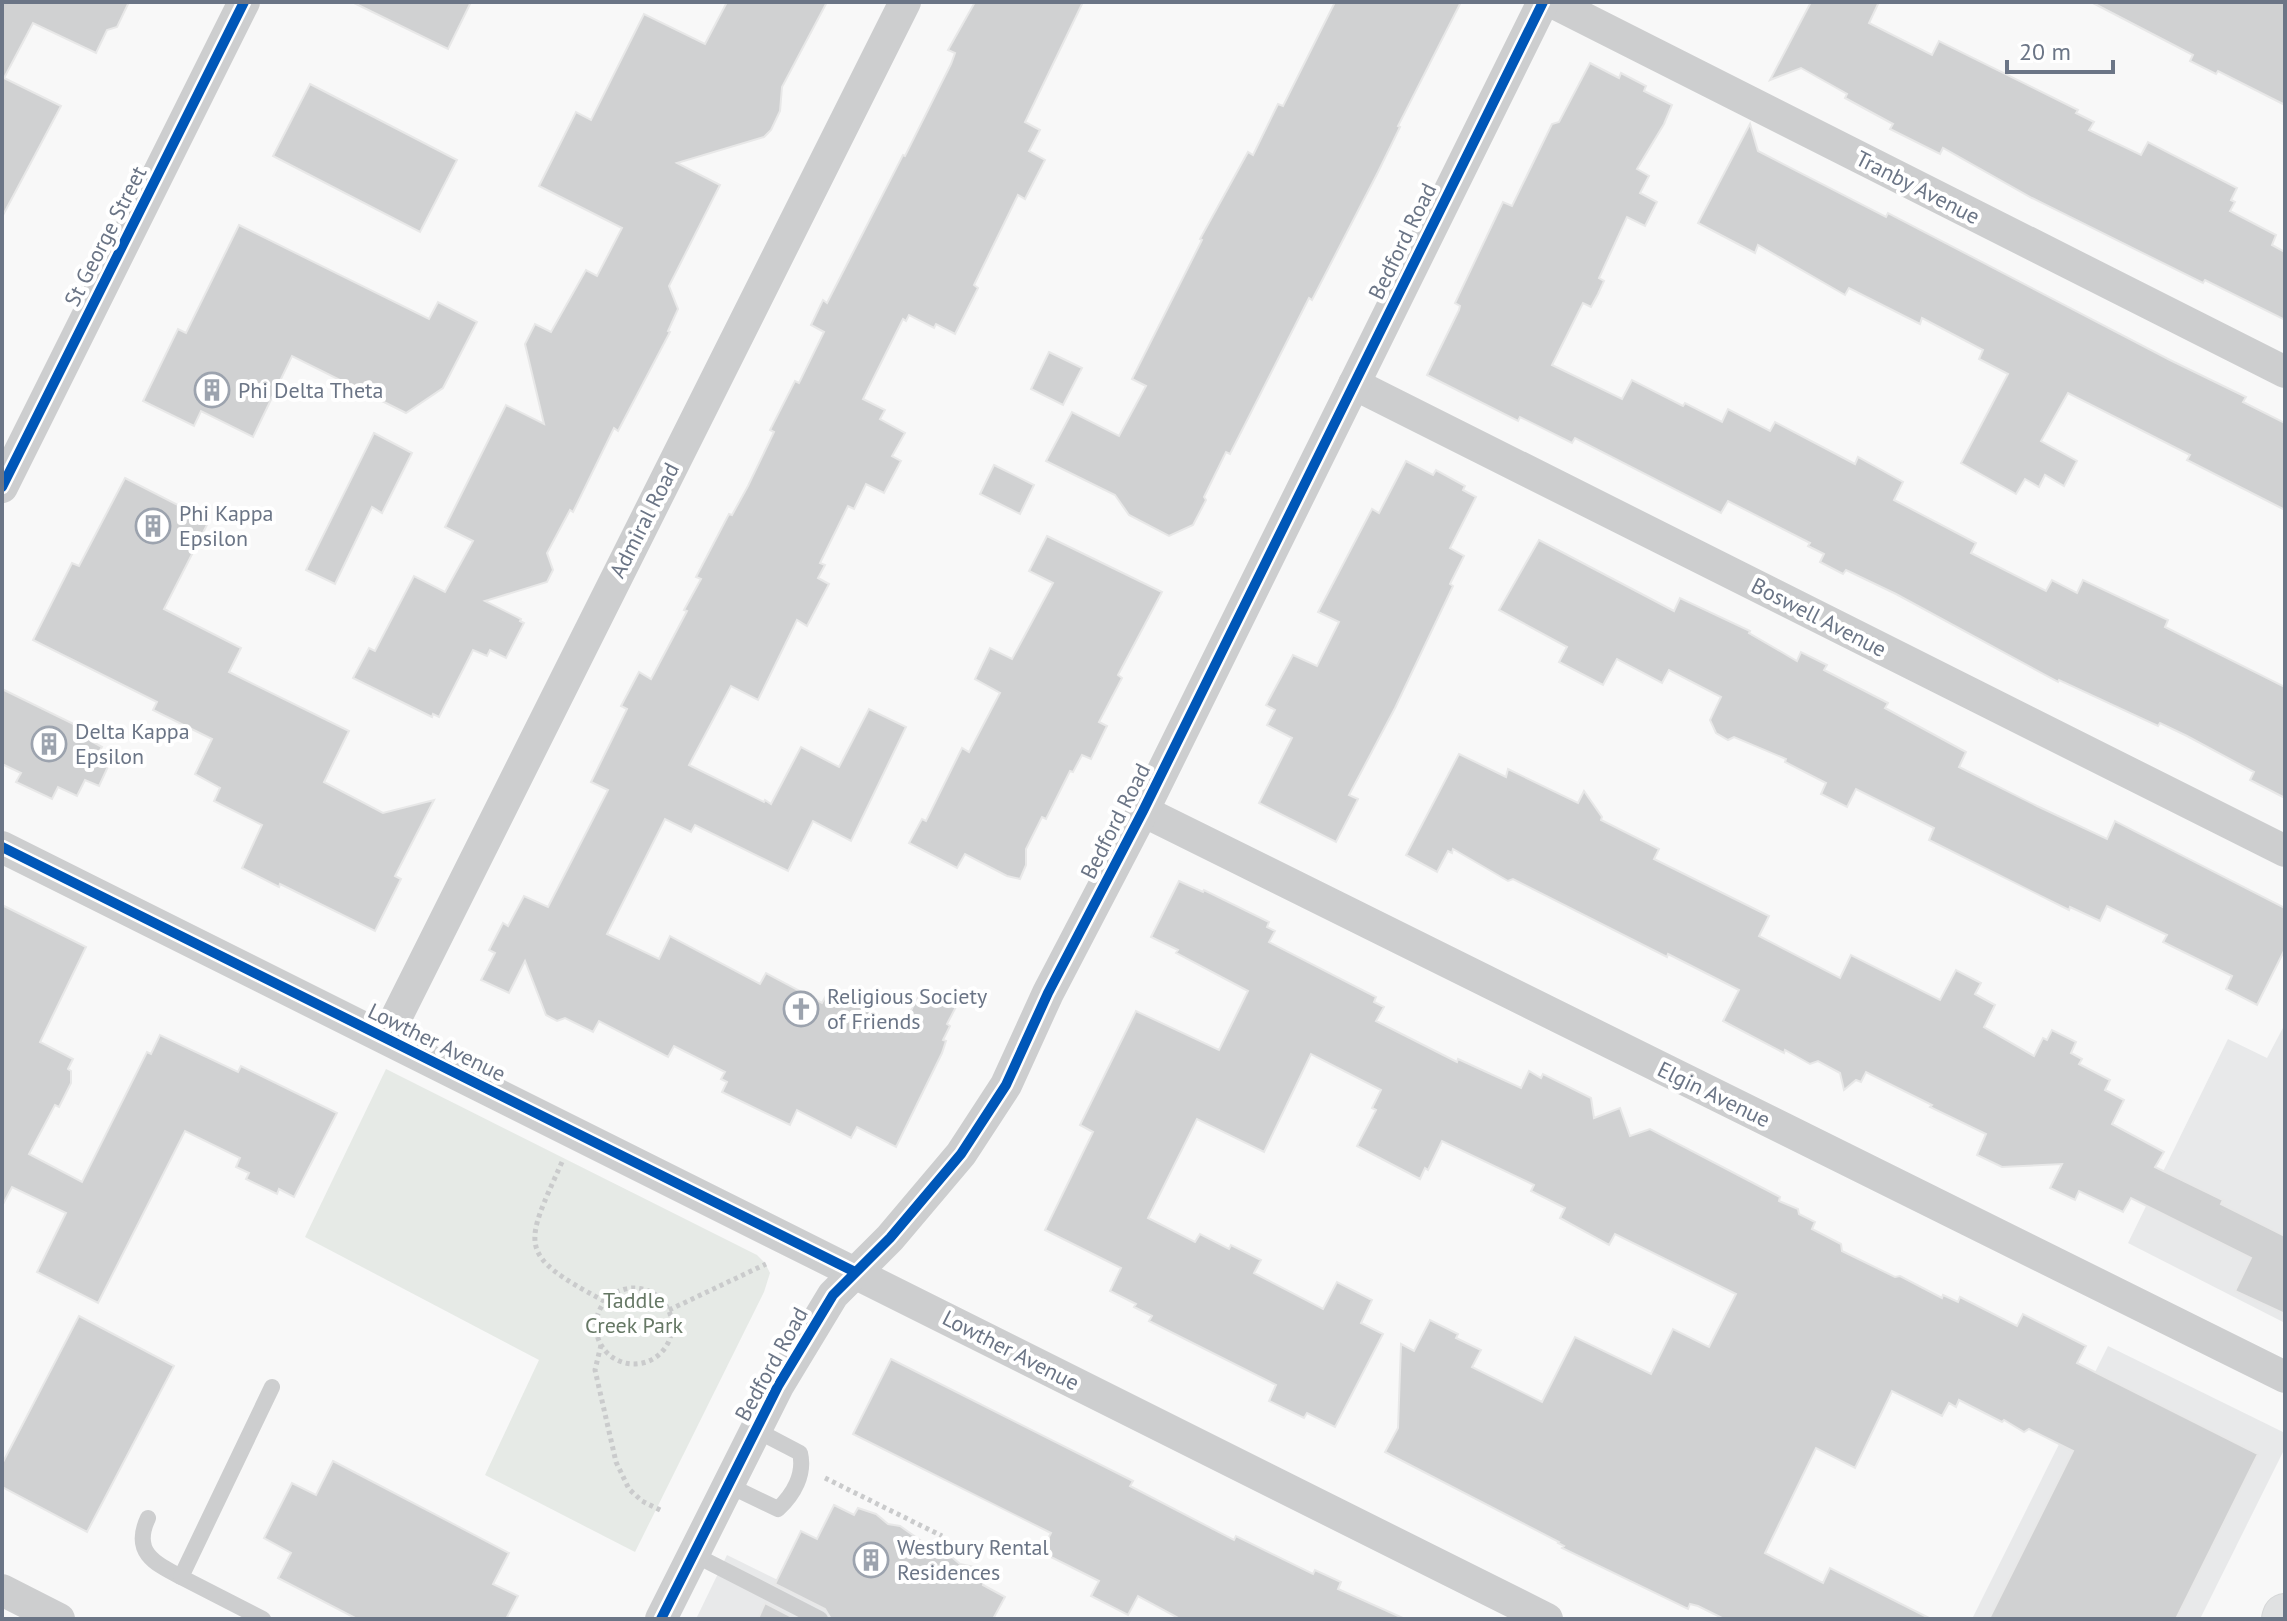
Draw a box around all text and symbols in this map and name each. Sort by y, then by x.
scale bar [2007,24,2113,74]
text: 20 m [2019,36,2071,67]
street label: Tranby Avenue [1851,144,1985,230]
street label: St George Street [58,161,153,311]
street label: Bedford Road [1362,178,1442,304]
building icon: Phi Delta Theta [193,371,231,409]
place label: Phi Delta Theta [238,376,383,404]
street label: Admiral Road [603,458,685,582]
place label: Phi Kappa Epsilon [179,499,274,552]
building icon: Phi Kappa Epsilon [134,507,172,545]
street label: Boswell Avenue [1747,571,1891,663]
place label: Delta Kappa Epsilon [75,717,190,770]
building icon: Delta Kappa Epsilon [30,725,68,763]
street label: Bedford Road [1074,758,1156,884]
place label: Religious Society of Friends [827,982,988,1035]
church icon: Religious Society of Friends [782,990,820,1028]
street label: Lowther Avenue [364,997,510,1087]
street label: Elgin Avenue [1653,1055,1775,1133]
park label: Taddle Creek Park [585,1286,683,1339]
street label: Bedford Road [728,1302,814,1426]
street label: Lowther Avenue [938,1304,1084,1396]
place label: Westbury Rental Residences [897,1533,1049,1586]
building icon: Westbury Rental Residences [852,1541,890,1579]

